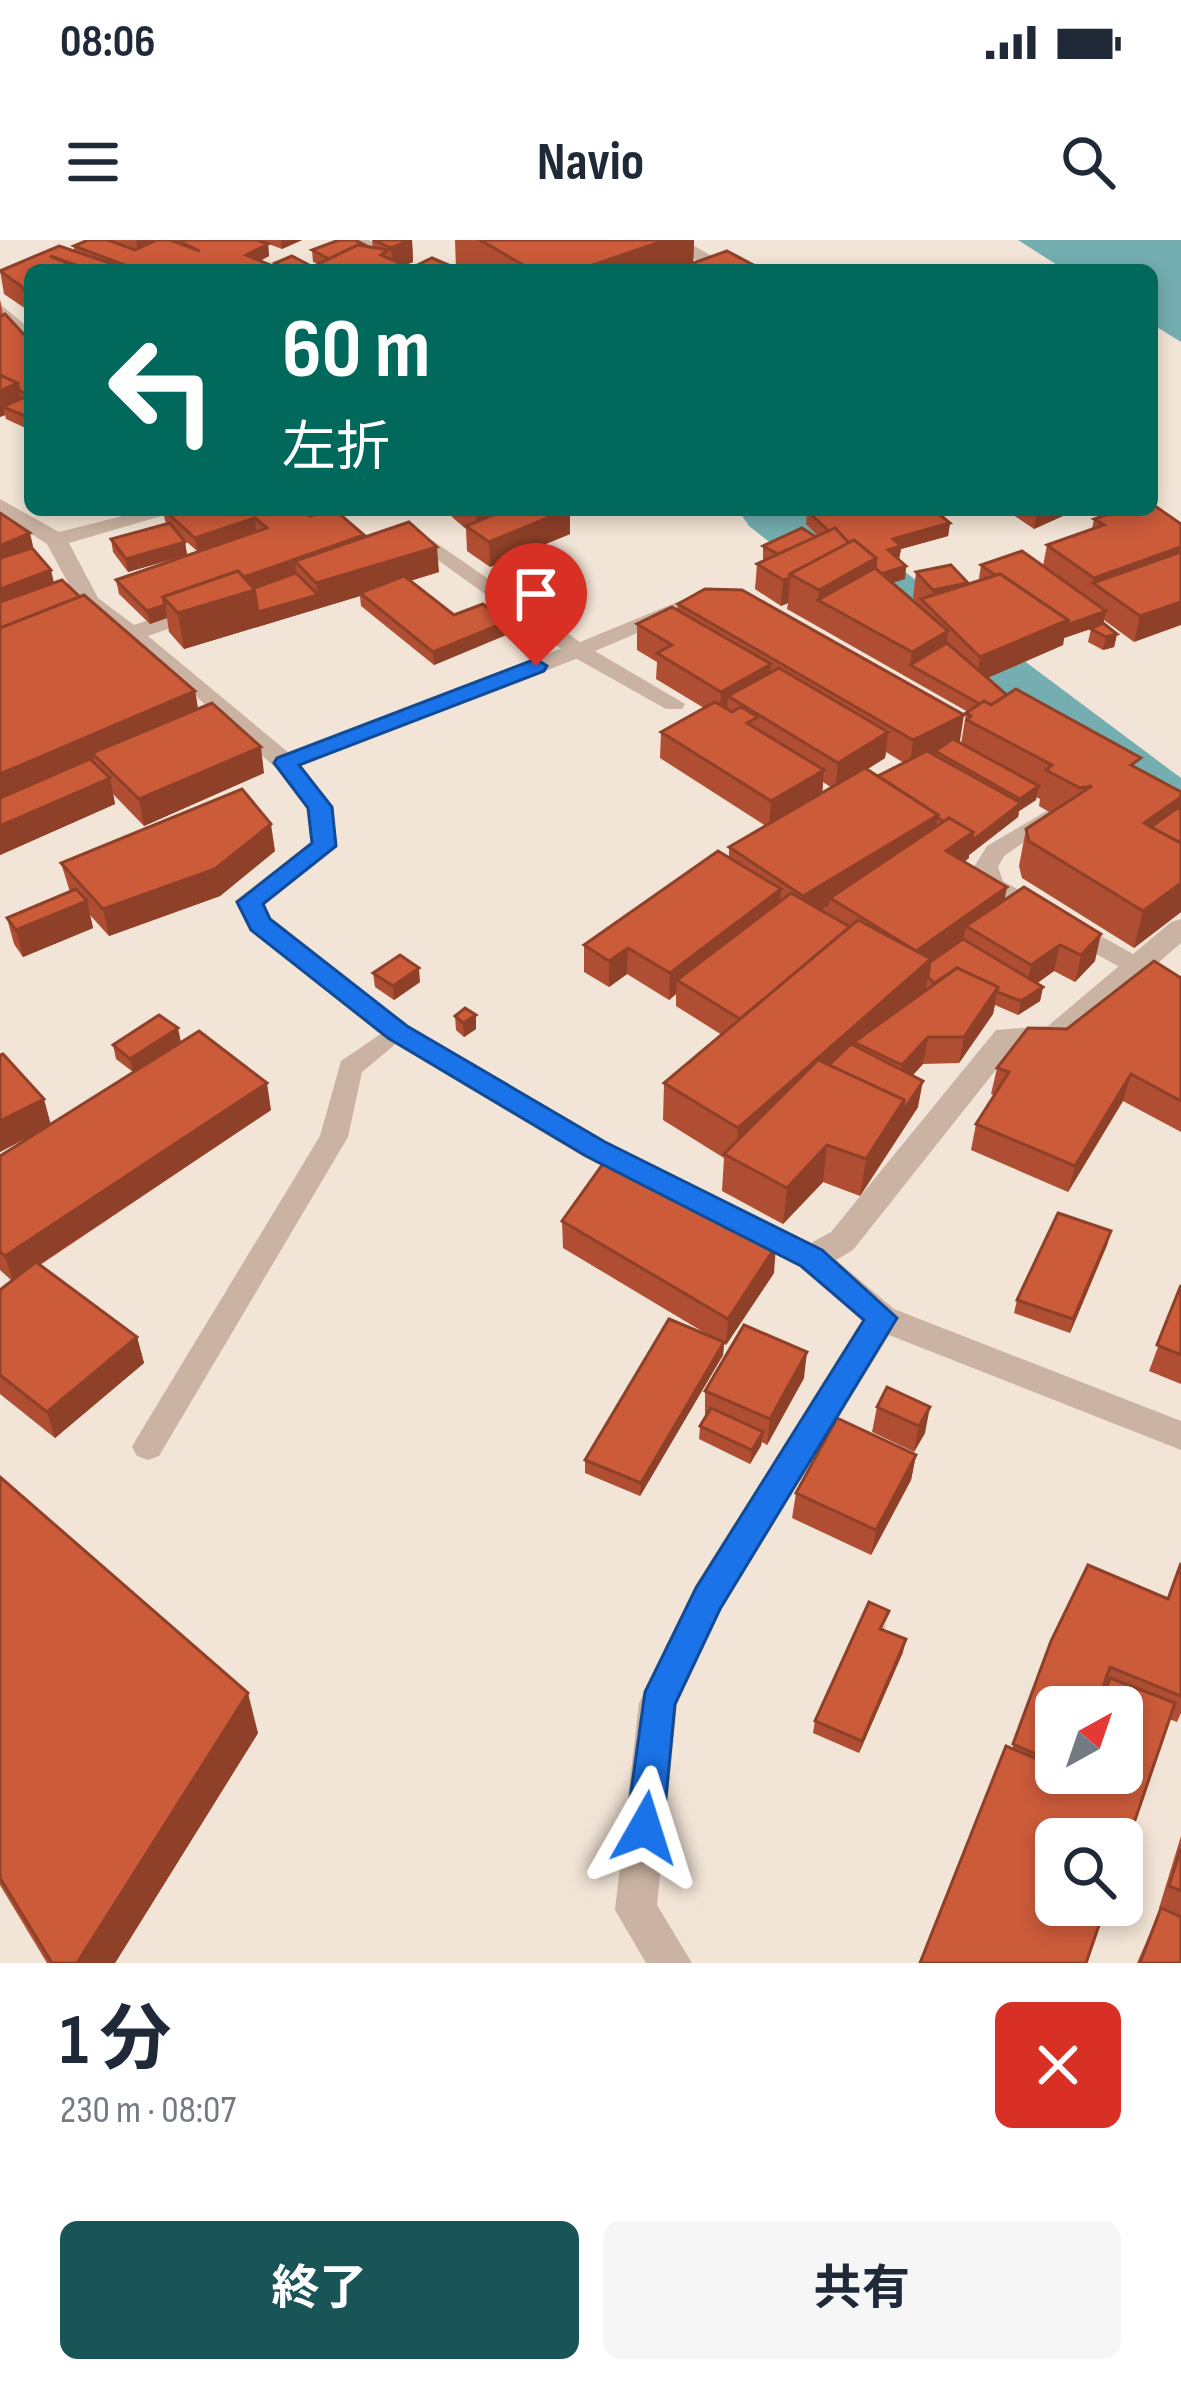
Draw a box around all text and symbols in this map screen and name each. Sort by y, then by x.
text: 08:06 [60,15,155,70]
icon: menu [60,129,126,195]
icon: search [1055,129,1121,195]
text: Navio [537,130,644,195]
text: 60 m [282,300,430,401]
icon: left [84,312,240,468]
text: 左折 [282,416,390,481]
pin [485,543,587,666]
icon: arrive [503,561,569,627]
north arrow [1035,1686,1143,1794]
map controls [1035,1686,1143,1926]
position arrow [582,1765,708,1891]
button: search [1035,1818,1143,1926]
text: 1 分 [60,1998,171,2085]
button: close [995,2002,1121,2128]
text: 230 m · 08:07 [60,2087,236,2134]
button: 終了 [60,2221,579,2359]
button: 共有 [603,2221,1121,2359]

